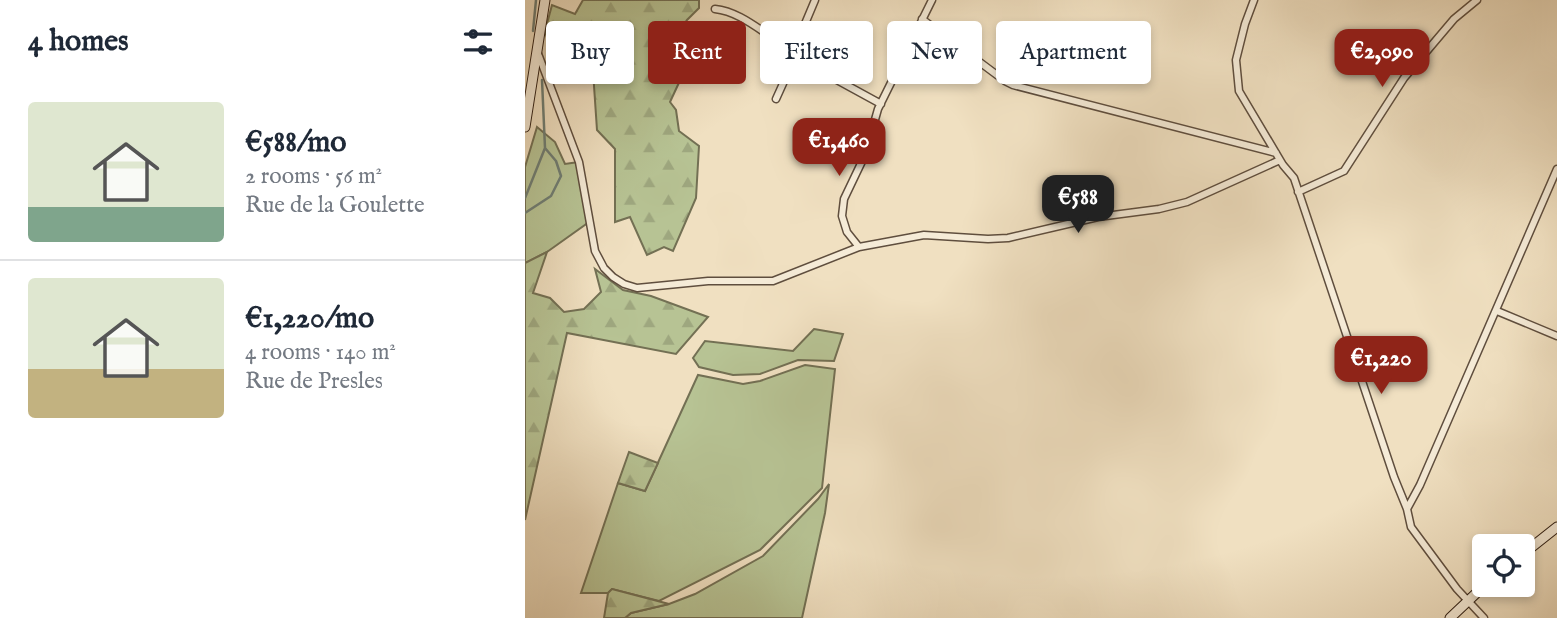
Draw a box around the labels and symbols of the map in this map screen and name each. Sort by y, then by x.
pin: €2,090 [1325,29,1439,89]
pin: €1,460 [782,118,896,178]
pin: €588 [1037,176,1119,235]
pin: €1,220 [1324,336,1438,396]

